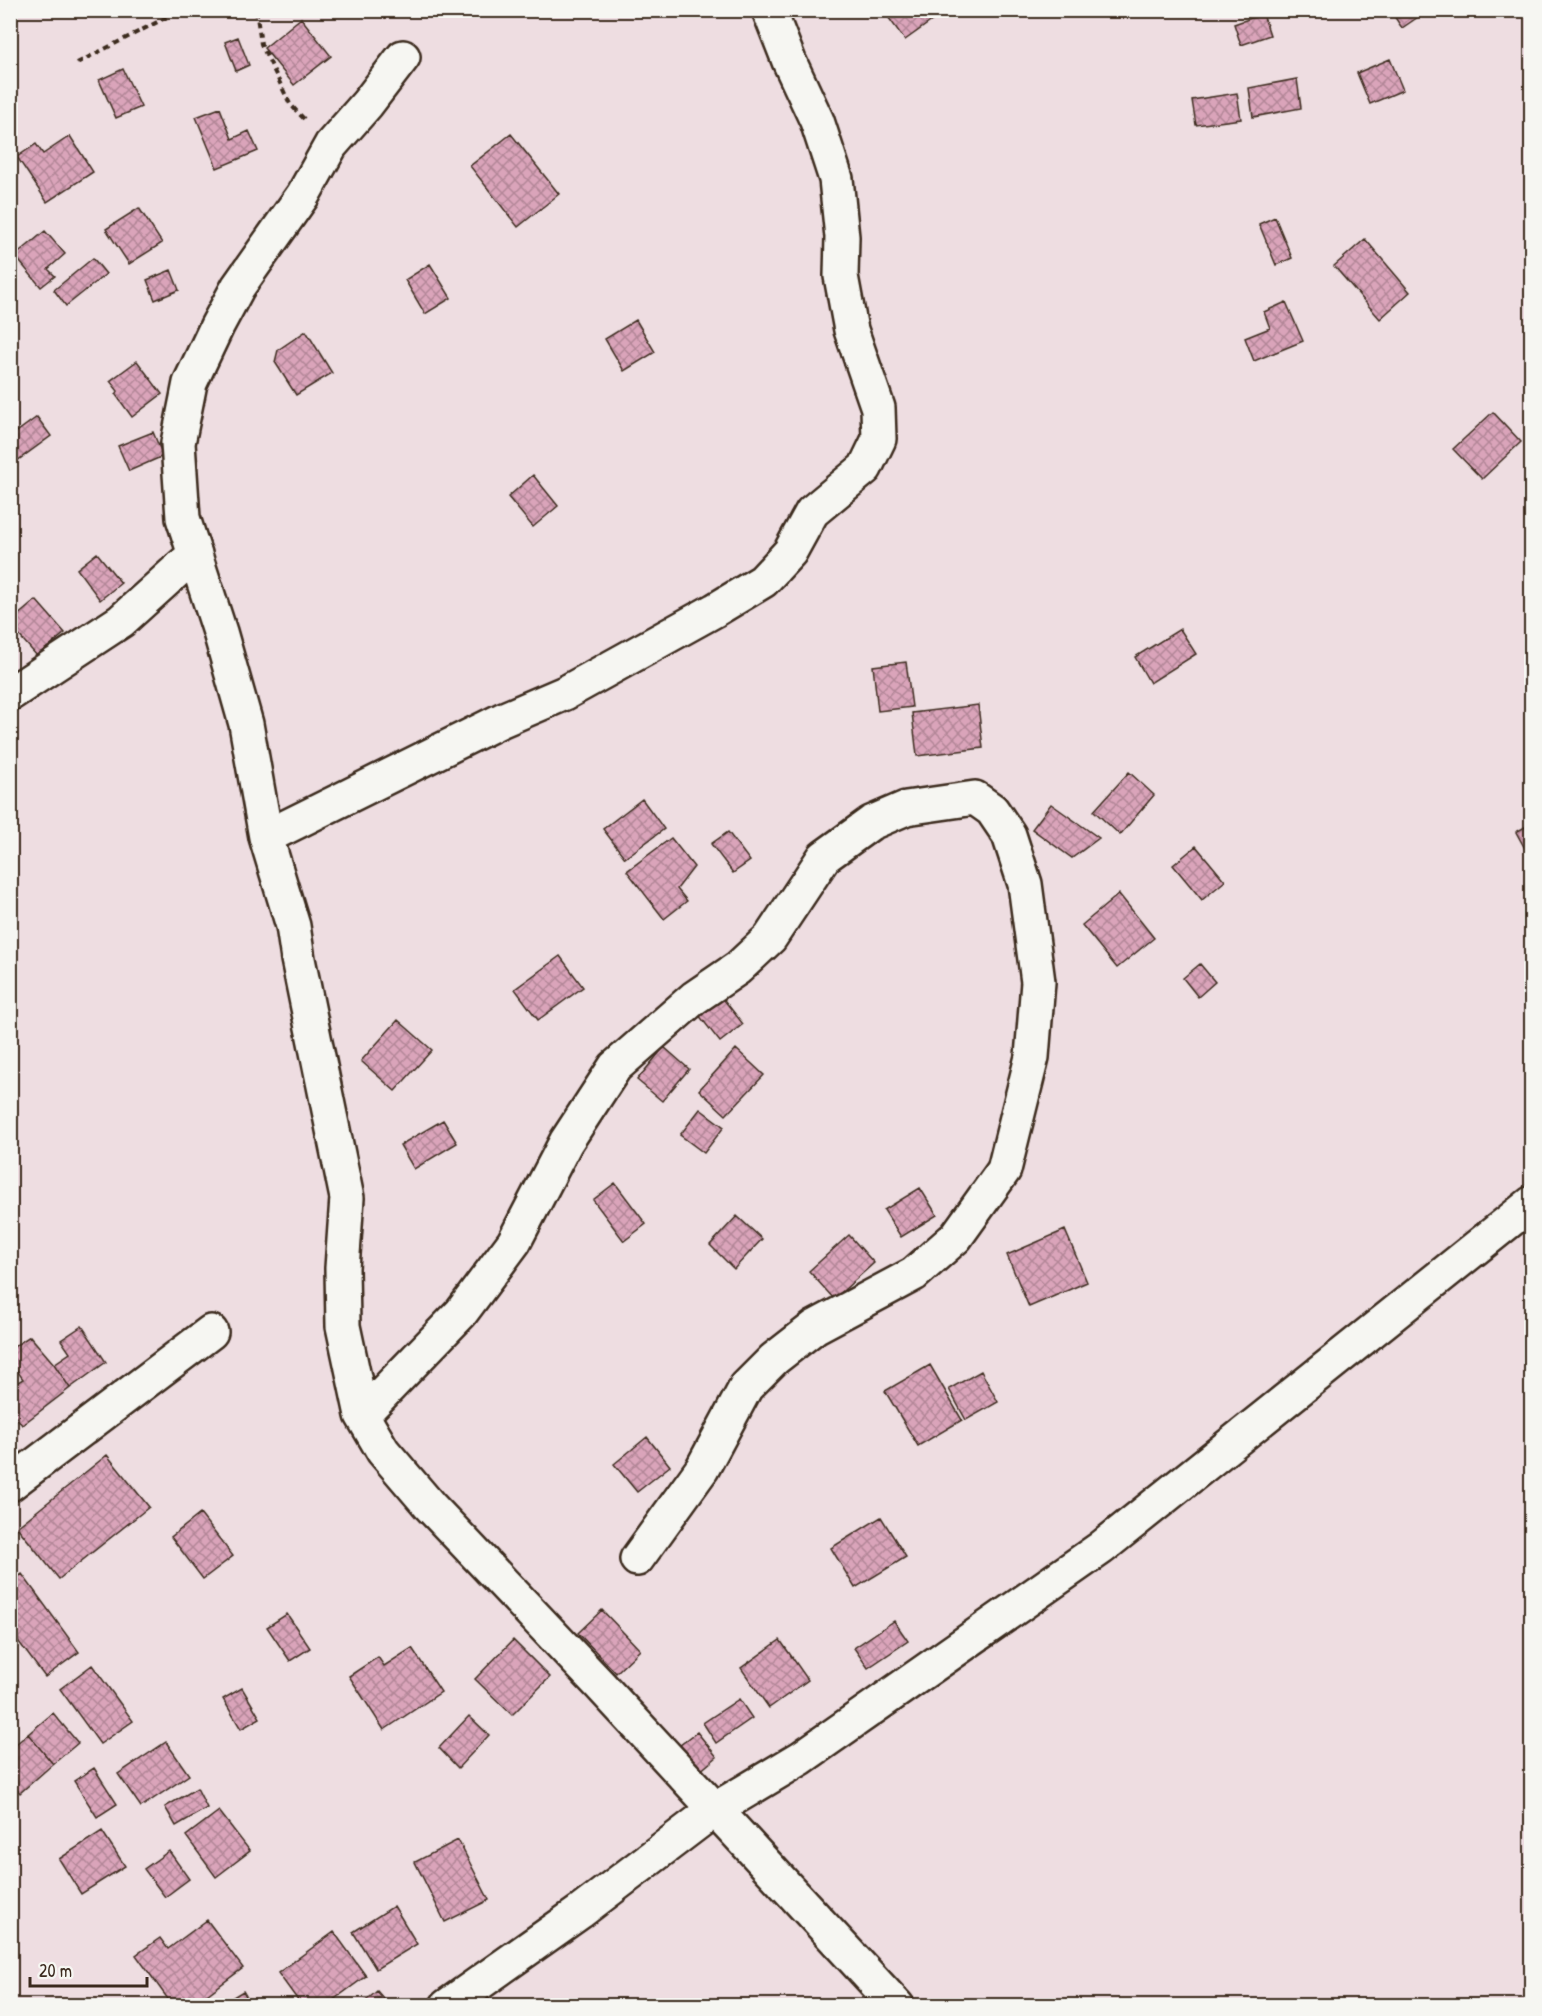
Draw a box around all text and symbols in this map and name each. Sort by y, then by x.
scale bar [30,1950,147,1988]
text: 20 m [39,1958,72,1983]

